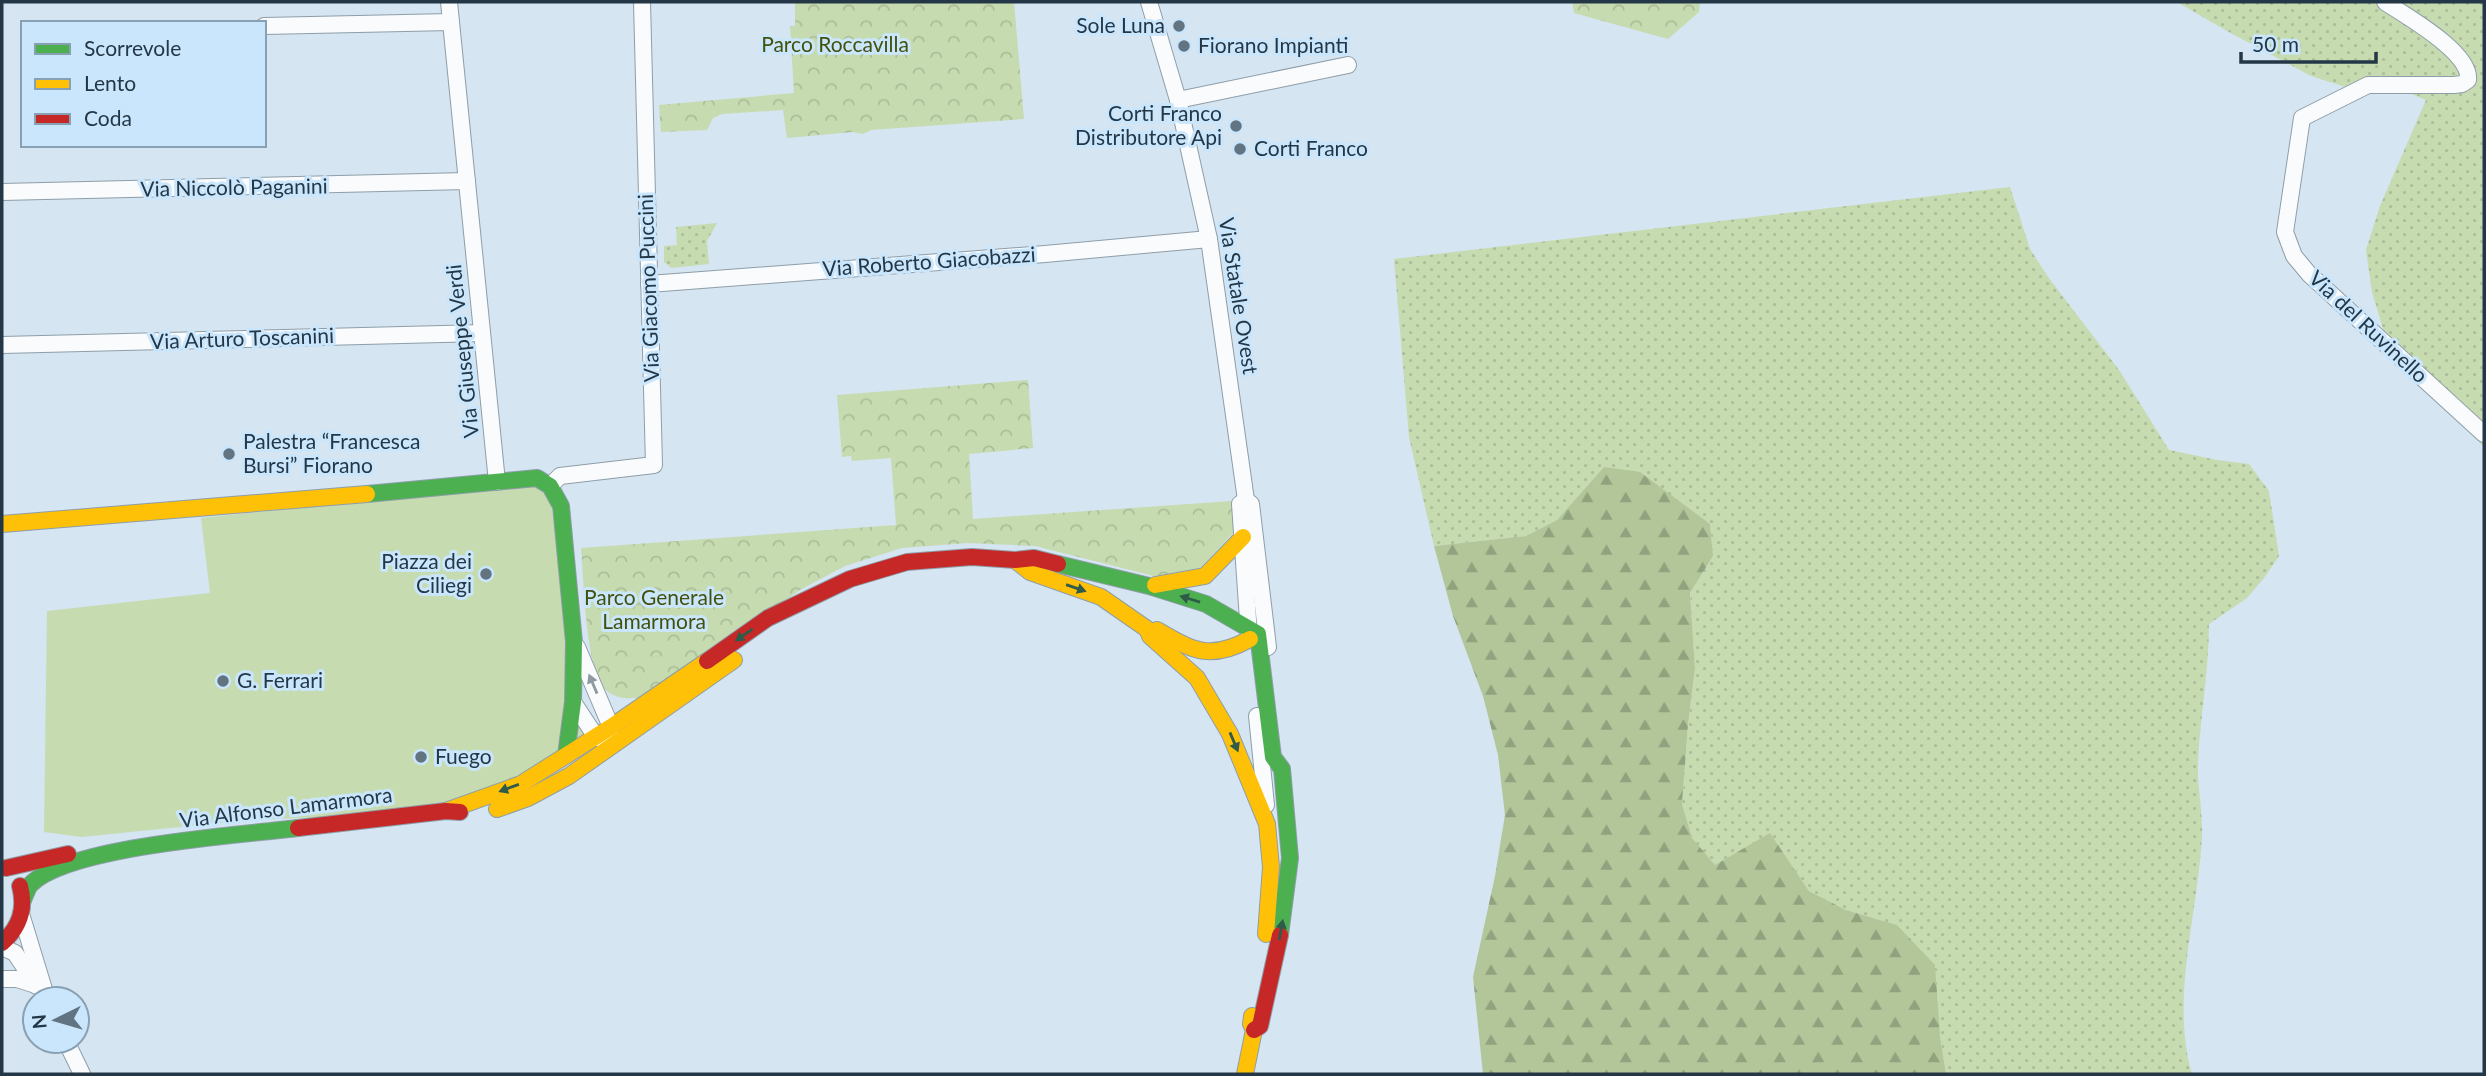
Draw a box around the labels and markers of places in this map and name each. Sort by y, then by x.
place label: Sole Luna [1076,12,1165,37]
marker: Sole Luna [1171,18,1187,34]
place label: Fiorano Impianti [1198,32,1348,57]
marker: Fiorano Impianti [1176,38,1192,54]
place label: Corti Franco Distributore Api [1075,100,1222,149]
marker: Corti Franco Distributore Api [1228,118,1244,134]
place label: Corti Franco [1254,135,1368,160]
marker: Corti Franco [1232,141,1248,157]
place label: Palestra “Francesca Bursi” Fiorano [243,428,420,477]
marker: Palestra “Francesca Bursi” Fiorano [221,446,237,462]
place label: Piazza dei Ciliegi [381,548,472,597]
marker: Piazza dei Ciliegi [478,566,494,582]
place label: G. Ferrari [237,667,323,692]
marker: G. Ferrari [215,673,231,689]
place label: Fuego [435,743,492,768]
marker: Fuego [413,749,429,765]

